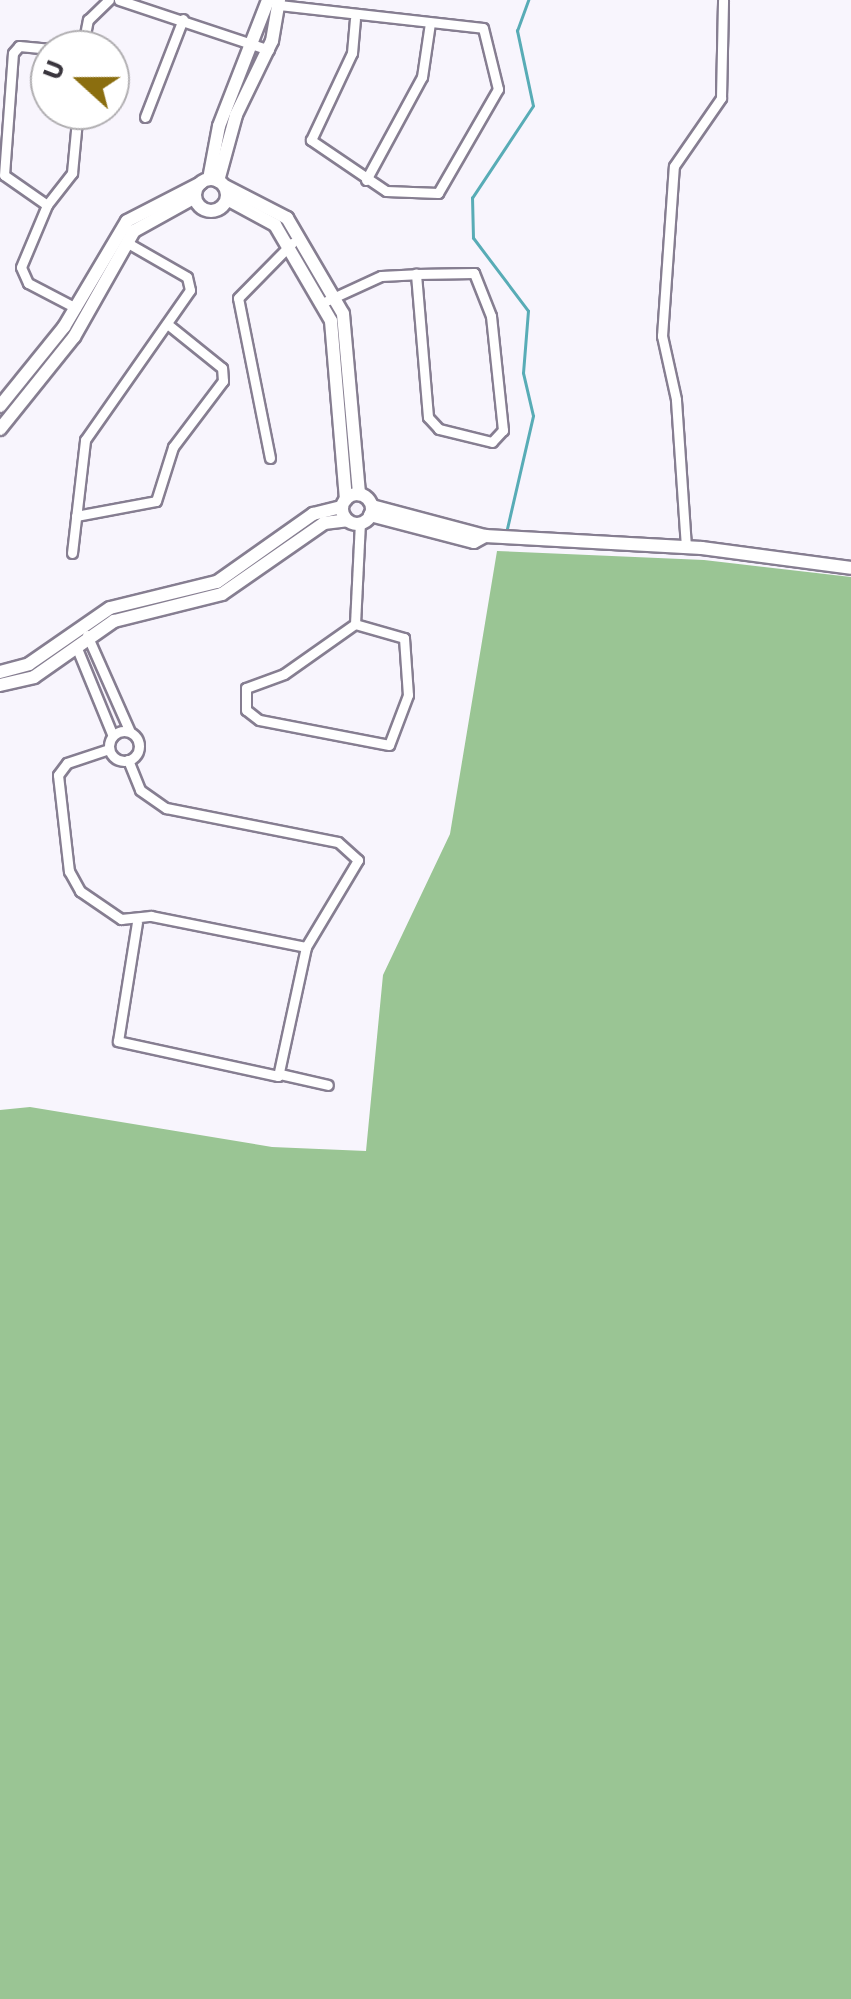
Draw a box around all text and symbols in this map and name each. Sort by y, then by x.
north arrow [30,30,130,130]
text: U [32,54,76,86]

